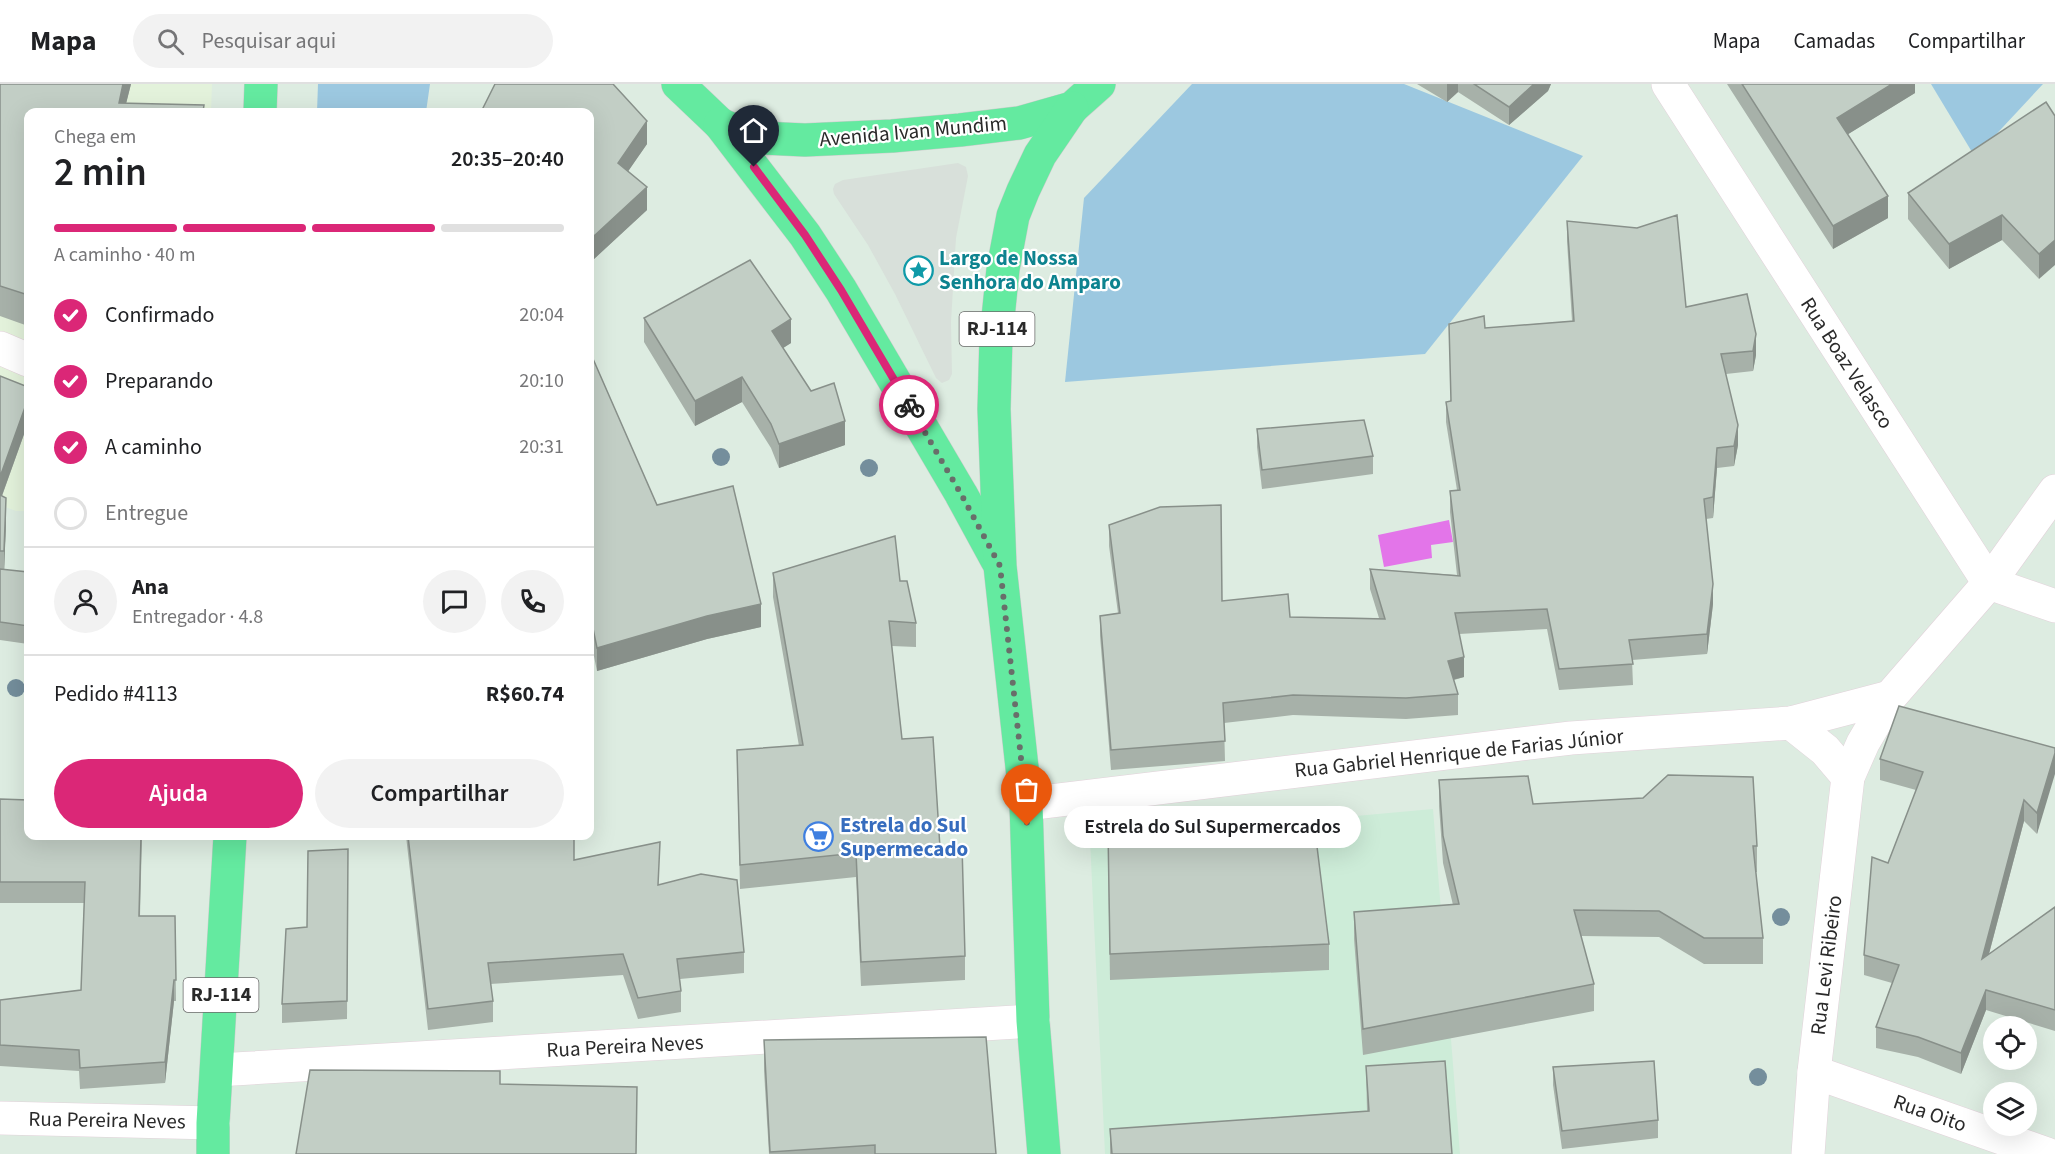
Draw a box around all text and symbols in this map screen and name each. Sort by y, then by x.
search box [133,14,553,68]
text: Mapa [30,21,97,61]
icon: search [154,25,187,58]
text: Pesquisar aqui [202,25,336,57]
text: Mapa [1713,26,1760,56]
text: Camadas [1793,26,1875,56]
text: Compartilhar [1908,26,2025,56]
pin [728,105,779,167]
street label: Avenida Ivan Mundim [818,108,1008,154]
icon: home [737,114,770,147]
text: Chega em [54,123,136,151]
text: 20:35–20:40 [451,143,564,175]
text: 2 min [54,145,147,201]
text: A caminho · 40 m [54,241,195,269]
place label: Largo de Nossa Senhora do Amparo [939,243,1121,297]
place icon: Largo de Nossa Senhora do Amparo [902,254,934,286]
street label: Rua Boaz Velasco [1793,291,1901,435]
icon: check [54,299,87,332]
text: Confirmado [105,299,214,331]
text: 20:04 [519,301,564,329]
road number: RJ-114 [960,312,1034,346]
icon: check [54,365,87,398]
text: Preparando [105,365,213,397]
text: 20:10 [519,367,564,395]
courier [879,375,939,435]
icon: bike [893,389,926,422]
icon: check [54,431,87,464]
text: A caminho [105,431,202,463]
text: 20:31 [519,433,564,461]
text: Entregue [105,497,188,529]
button: person [54,570,117,633]
button: chat [423,570,486,633]
button: phone [501,570,564,633]
text: Ana [132,571,169,603]
text: Entregador · 4.8 [132,603,263,631]
text: Pedido #4113 [54,678,178,710]
text: R$60.74 [486,678,564,710]
street label: Rua Gabriel Henrique de Farias Júnior [1293,721,1626,785]
button: Ajuda [54,759,303,828]
button: Compartilhar [315,759,564,828]
pin [1001,764,1052,826]
icon: bag [1010,773,1043,806]
callout: Estrela do Sul Supermercados [1063,805,1360,847]
place label: Estrela do Sul Supermecado [840,810,968,864]
text: Estrela do Sul Supermercados [1084,813,1341,841]
supermarket icon: Estrela do Sul Supermecado [803,821,835,853]
street label: Rua Levi Ribeiro [1803,893,1849,1037]
road number: RJ-114 [184,978,258,1012]
map controls [1983,1016,2037,1136]
button: locate [1983,1016,2037,1070]
street label: Rua Pereira Neves [546,1027,705,1065]
button: layers [1983,1082,2037,1136]
street label: Rua Oito [1889,1087,1971,1139]
street label: Rua Pereira Neves [28,1104,186,1136]

